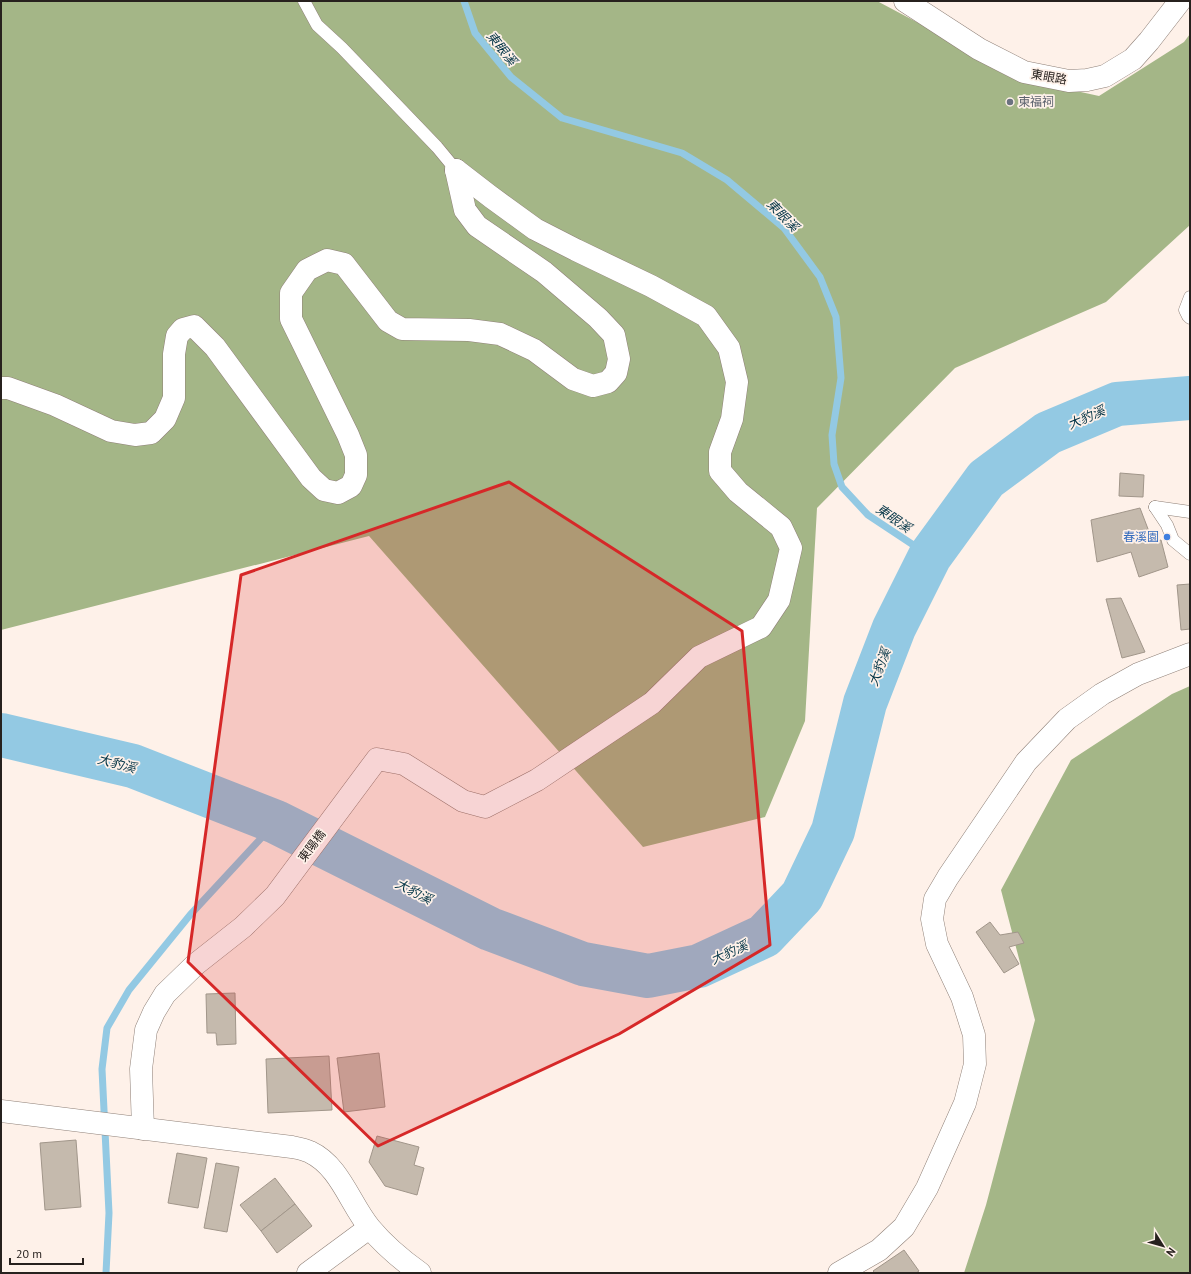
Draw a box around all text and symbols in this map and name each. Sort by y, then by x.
water label: 東眼溪 [483,28,522,70]
street label: 東眼路 [1030,66,1068,87]
place label: 東福祠 [1018,94,1054,109]
marker: 東福祠 [1005,97,1015,107]
water label: 東眼溪 [763,196,804,237]
water label: 大豹溪 [1065,401,1109,433]
water label: 東眼溪 [873,500,916,537]
place label: 春溪園 [1123,529,1159,544]
marker: 春溪園 [1162,532,1172,542]
water label: 大豹溪 [865,644,895,688]
water label: 大豹溪 [96,750,140,777]
street label: 東陽橋 [295,827,328,865]
water label: 大豹溪 [393,875,437,909]
water label: 大豹溪 [708,936,752,968]
north arrow [1143,1226,1183,1266]
scale bar [10,1240,83,1266]
text: N [1163,1245,1179,1259]
text: 20 m [16,1246,42,1261]

